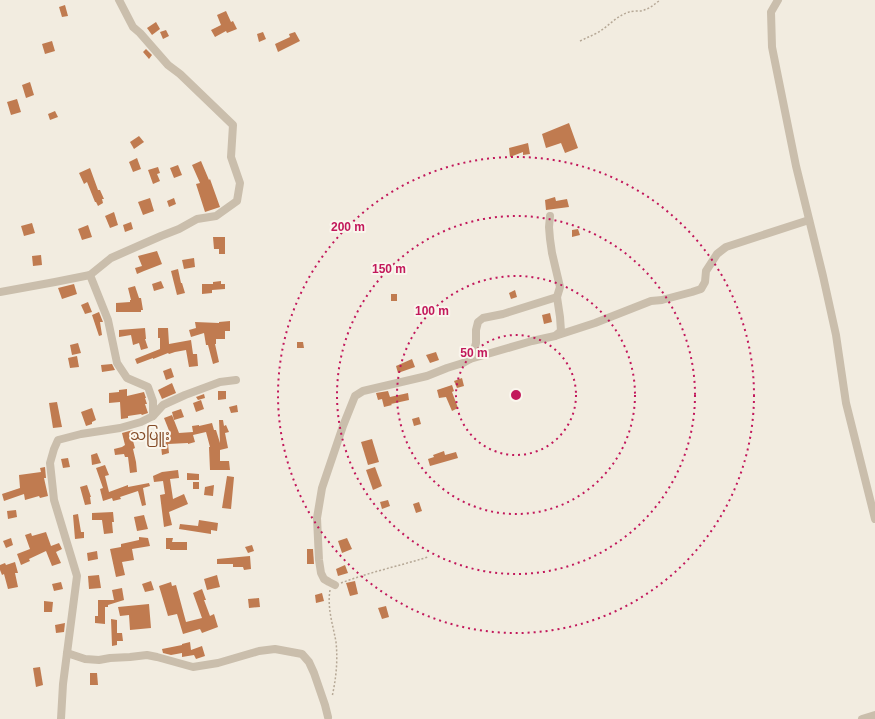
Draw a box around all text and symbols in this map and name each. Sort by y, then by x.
text: 200 m [331,220,365,234]
text: 150 m [372,262,406,276]
text: 100 m [415,304,449,318]
text: 50 m [460,346,488,360]
centre of rings [509,388,523,402]
district label: သပြူး [130,425,170,447]

